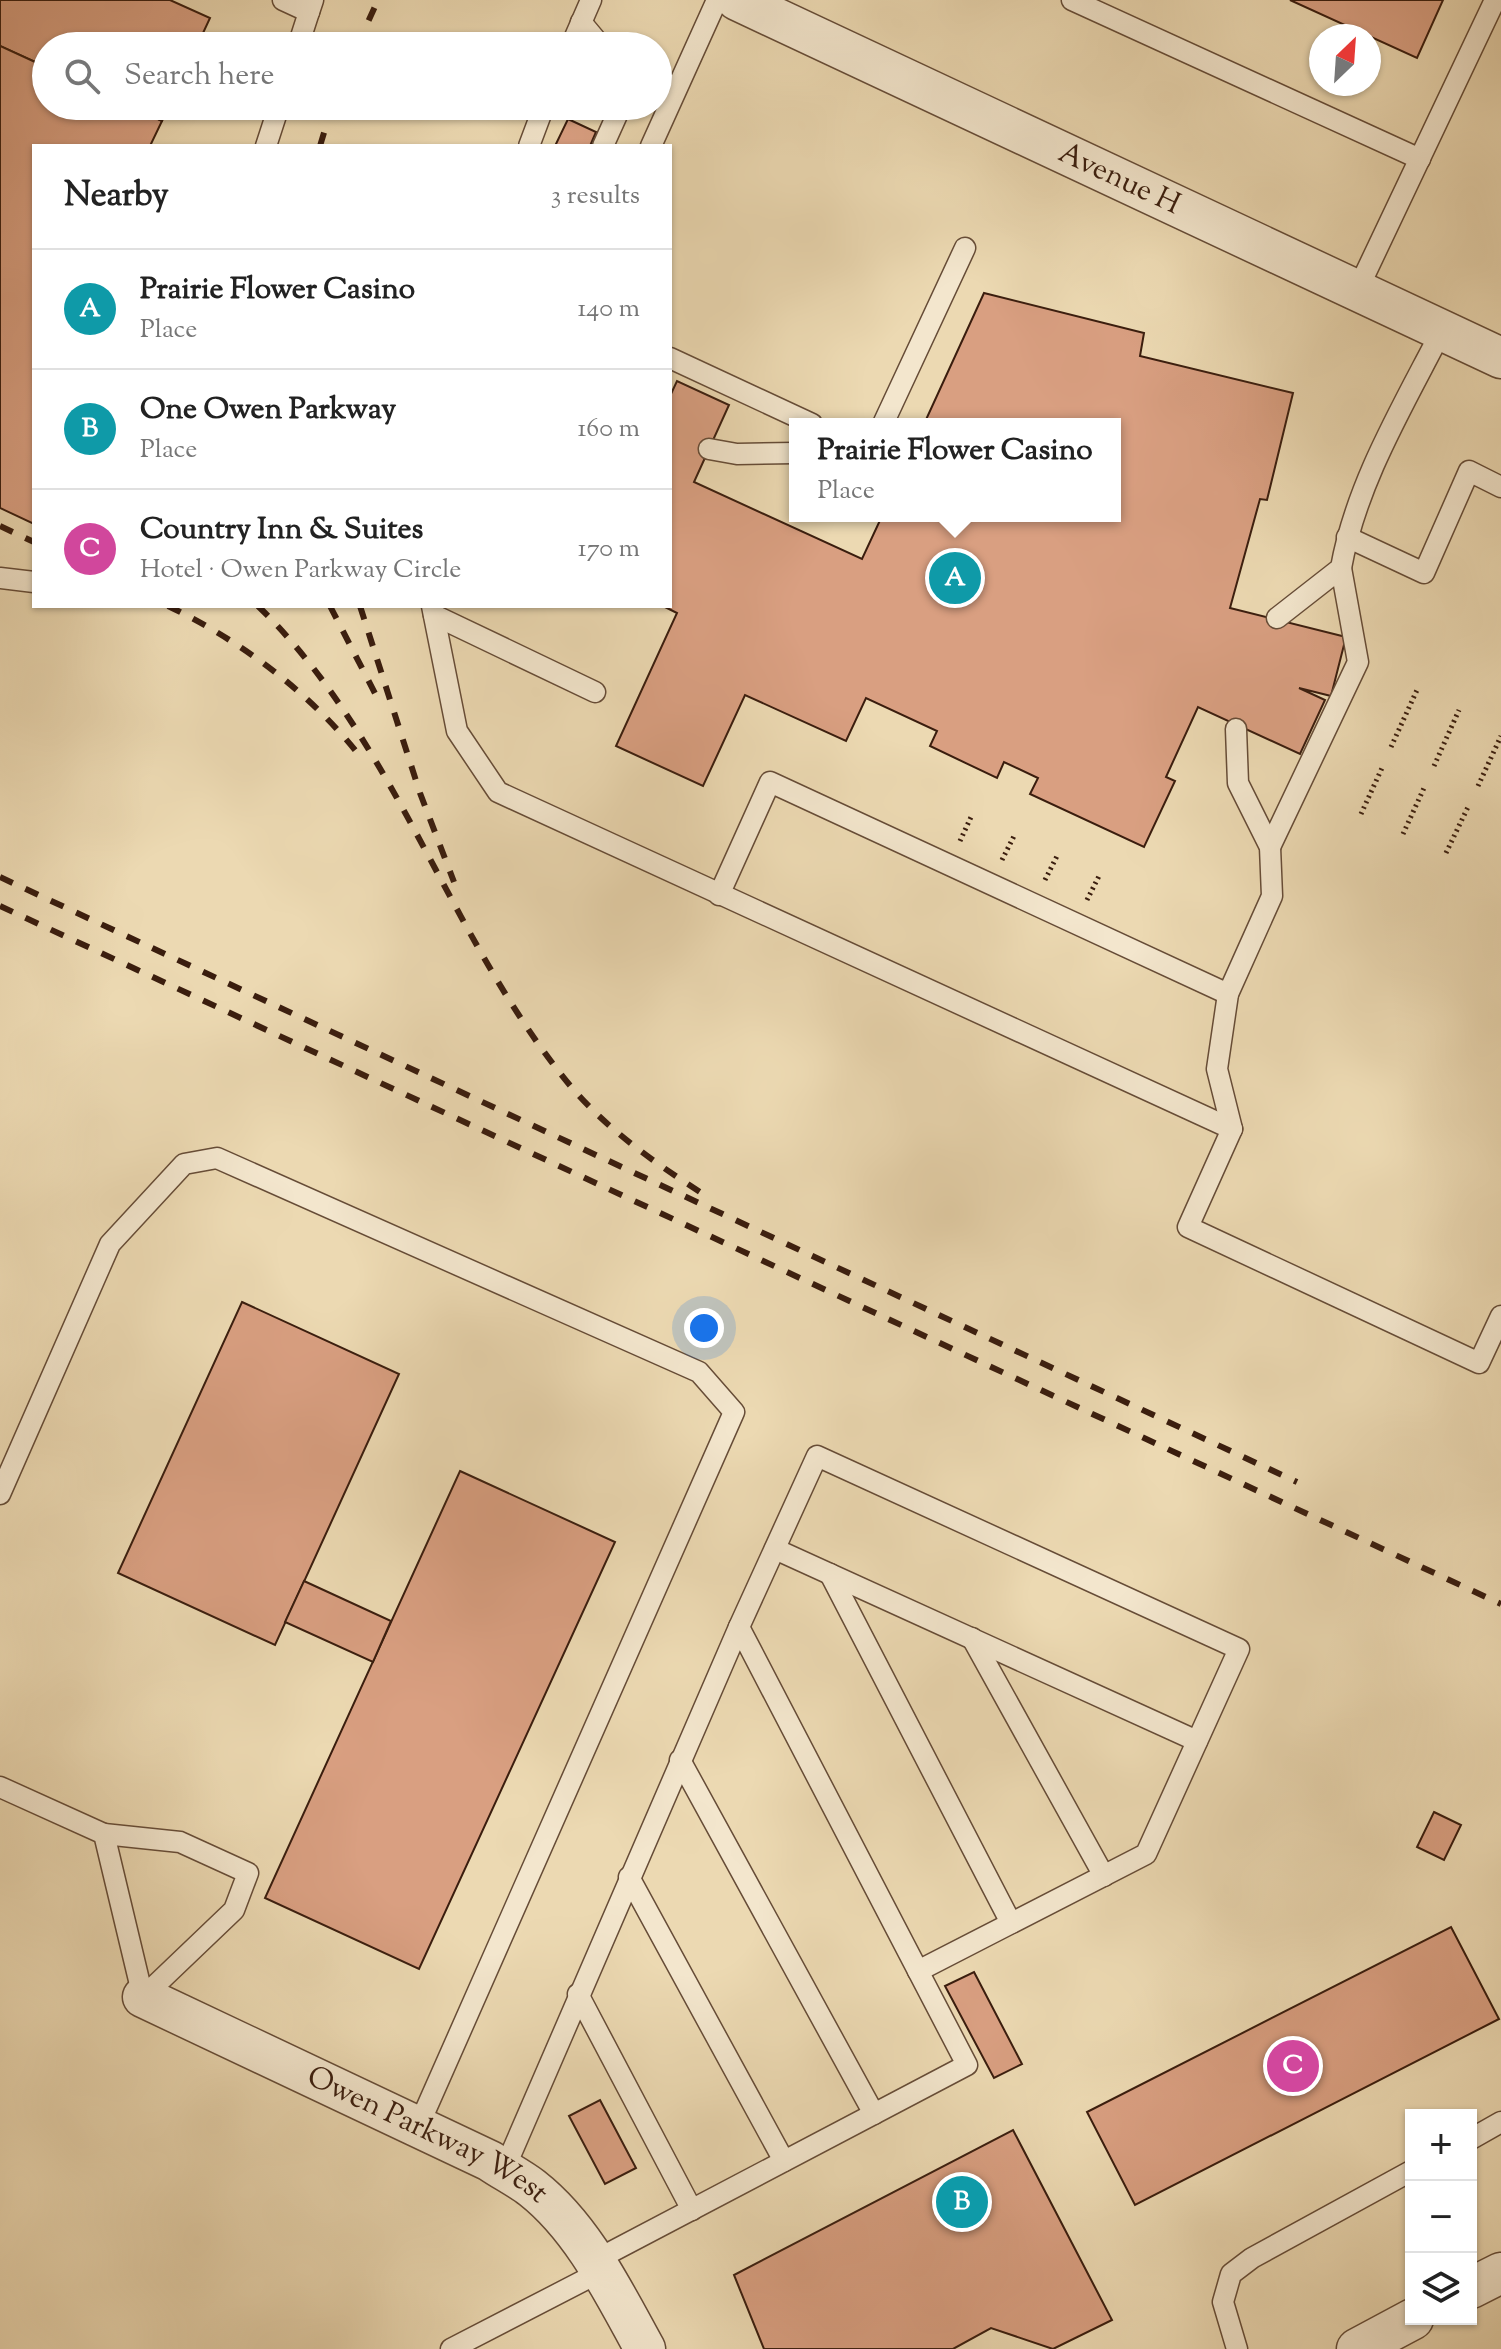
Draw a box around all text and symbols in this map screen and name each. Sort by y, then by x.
north arrow [1309,24,1381,96]
search box [32,32,672,120]
icon: search [60,54,104,98]
text: Search here [124,55,274,98]
street label: Avenue H [1051,132,1188,226]
text: Nearby [64,172,169,221]
text: 3 results [551,178,640,215]
text: Prairie Flower Casino [140,269,415,312]
text: A [79,291,101,328]
text: 140 m [577,291,640,328]
text: Place [140,312,197,349]
text: One Owen Parkway [140,389,396,432]
text: B [82,411,98,448]
text: 160 m [577,411,640,448]
popup [789,418,1121,522]
text: Prairie Flower Casino [817,430,1093,473]
text: Place [140,432,197,469]
text: Place [817,473,875,510]
text: Country Inn & Suites [140,509,423,552]
text: C [80,531,100,568]
text: 170 m [578,531,640,568]
pin: A [929,548,981,608]
text: Hotel · Owen Parkway Circle [140,552,461,589]
your location [684,1308,724,1348]
pin: C [1267,2036,1319,2096]
street label: Owen Parkway West [299,2056,558,2214]
map controls [1405,2109,1477,2325]
button: + [1405,2109,1477,2181]
pin: B [936,2172,988,2232]
button: − [1405,2181,1477,2253]
button: layers [1405,2253,1477,2325]

